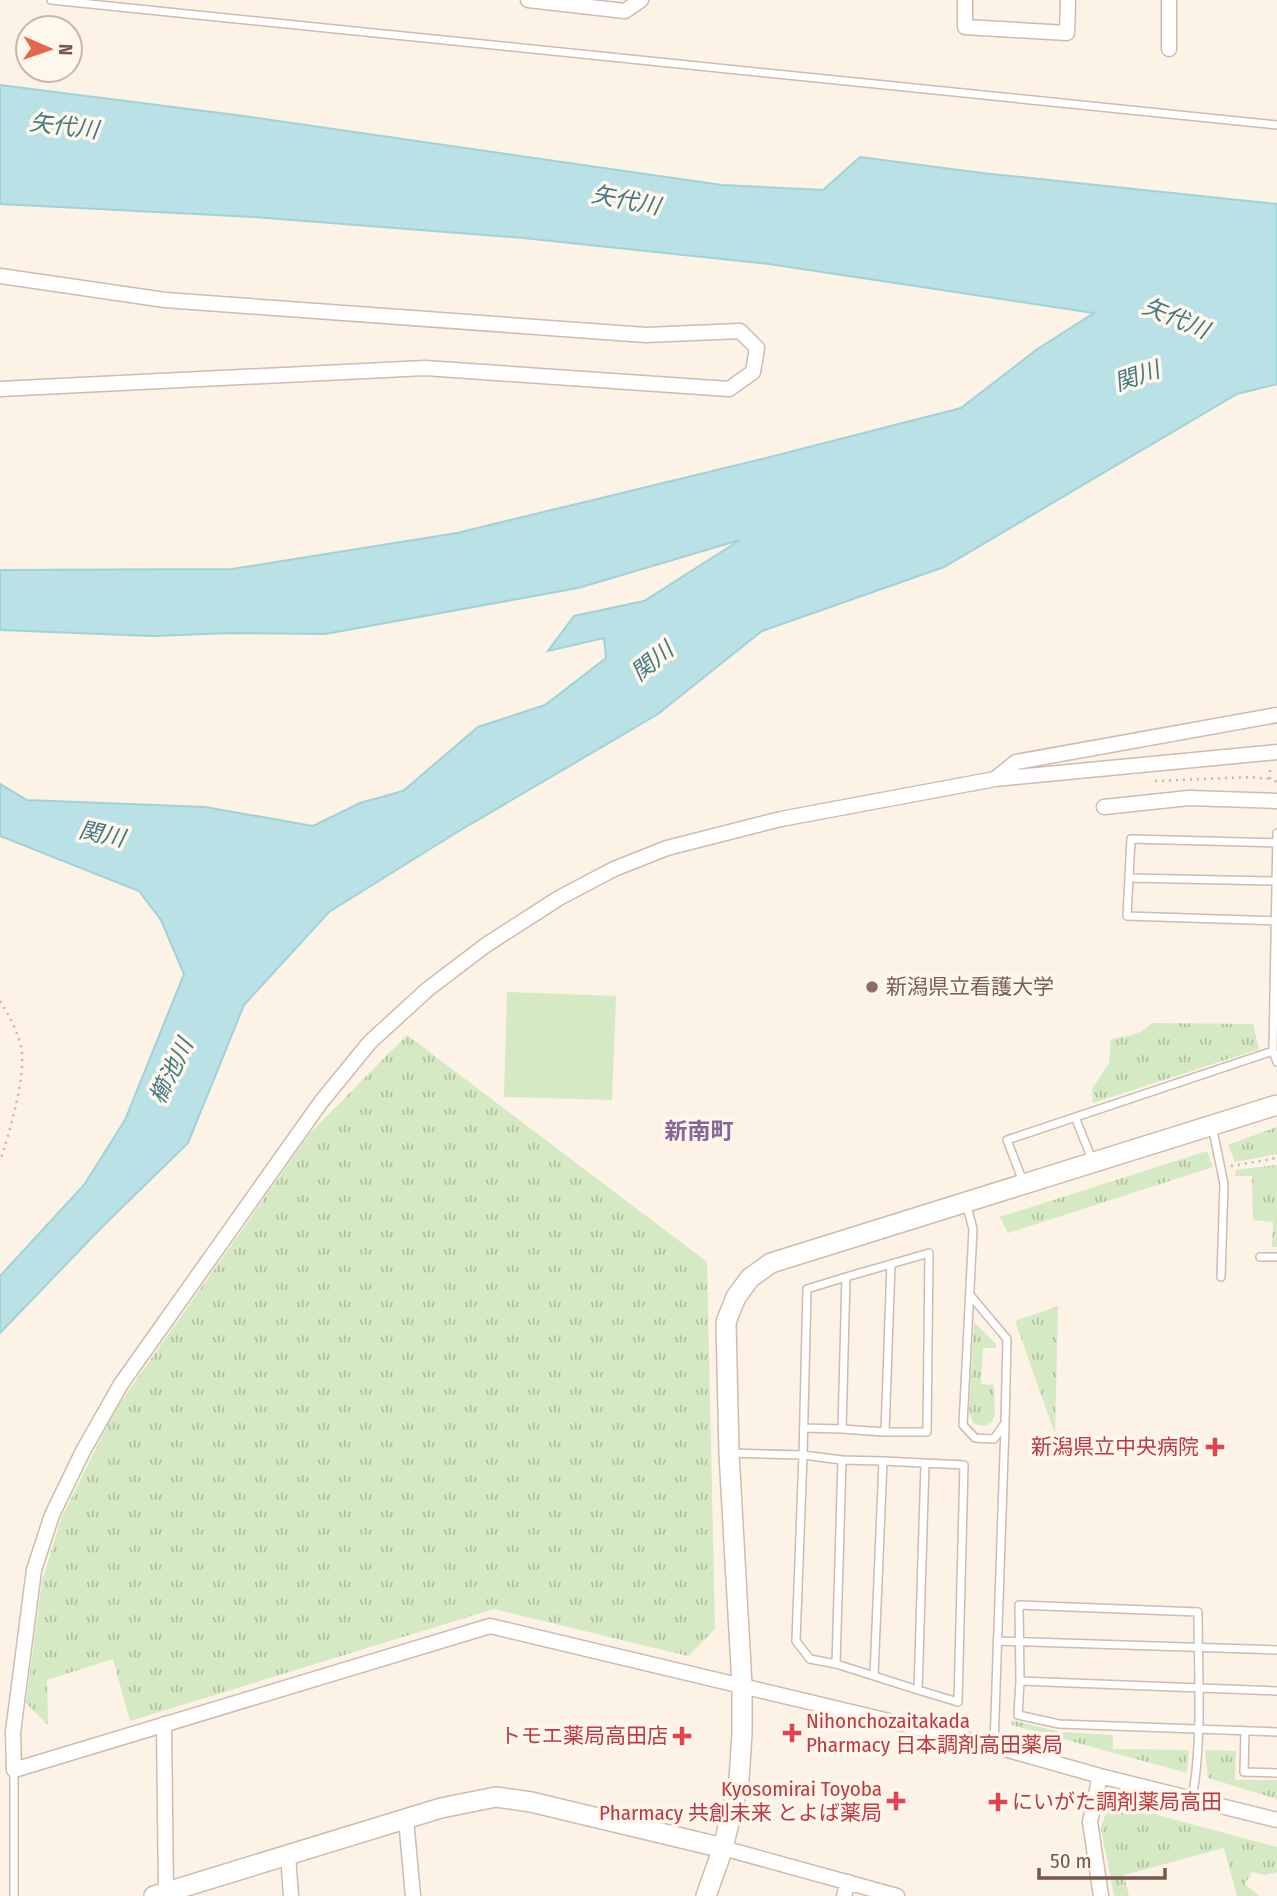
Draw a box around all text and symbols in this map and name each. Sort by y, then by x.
north arrow [14,14,84,84]
text: N [54,43,77,56]
water label: 矢代川 [28,108,103,144]
water label: 矢代川 [589,180,665,221]
water label: 矢代川 [1139,292,1216,346]
water label: 関川 [1111,354,1166,397]
water label: 関川 [625,634,681,686]
water label: 関川 [77,816,130,853]
place label: 新潟県立看護大学 [886,974,1054,1000]
marker: 新潟県立看護大学 [864,979,880,995]
water label: 櫛池川 [143,1031,200,1108]
district label: 新南町 [665,1117,734,1145]
place label: 新潟県立中央病院 [1031,1434,1199,1460]
marker: 新潟県立中央病院 [1205,1437,1225,1457]
place label: Nihonchozaitakada Pharmacy 日本調剤高田薬局 [806,1708,1063,1758]
place label: トモエ薬局高田店 [500,1723,668,1749]
marker: Nihonchozaitakada Pharmacy 日本調剤高田薬局 [784,1725,800,1741]
marker: トモエ薬局高田店 [674,1728,690,1744]
place label: Kyosomirai Toyoba Pharmacy 共創未来 とよば薬局 [599,1776,882,1826]
place label: にいがた調剤薬局高田 [1012,1789,1222,1815]
marker: Kyosomirai Toyoba Pharmacy 共創未来 とよば薬局 [888,1793,904,1809]
marker: にいがた調剤薬局高田 [990,1794,1006,1810]
scale bar [1039,1836,1165,1880]
text: 50 m [1050,1848,1092,1874]

